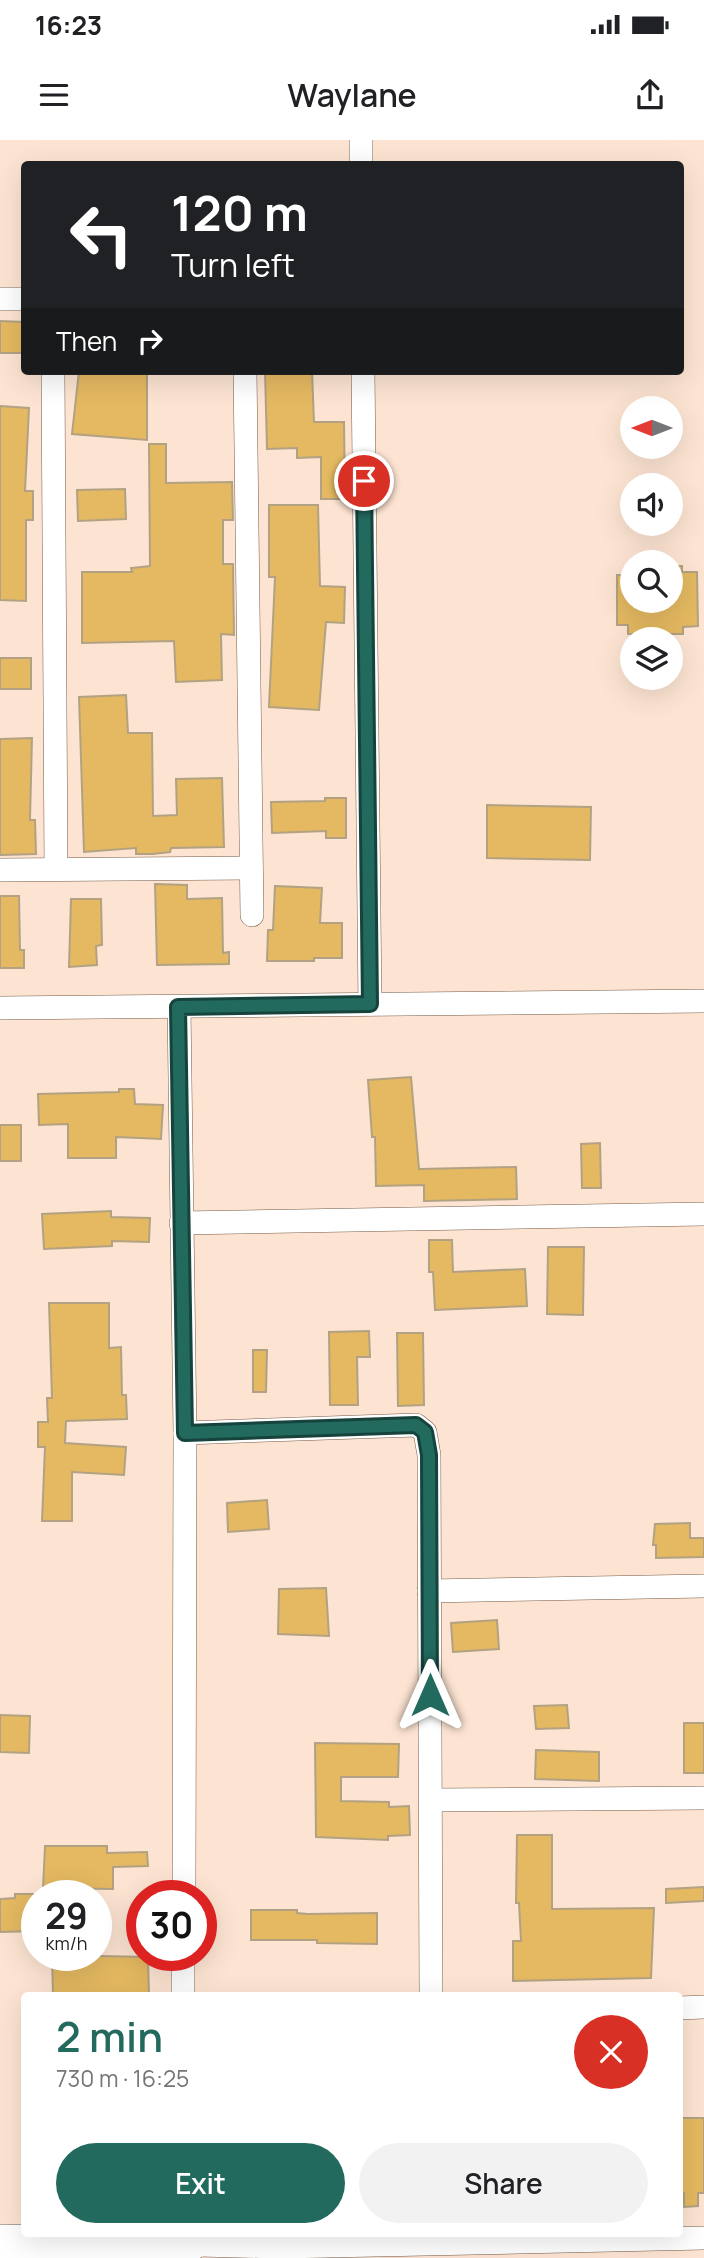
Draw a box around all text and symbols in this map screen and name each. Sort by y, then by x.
text: 16:23 [35,7,102,43]
text: Waylane [287,73,417,117]
icon: menu [35,76,73,114]
icon: share [631,76,669,114]
text: 120 m [171,179,308,246]
icon: left [56,189,147,280]
text: Turn left [171,243,295,287]
icon: right [131,322,169,360]
text: Then [56,323,117,359]
north arrow [620,396,682,458]
map controls [620,396,683,690]
pin [334,451,394,511]
icon: arrive [345,462,383,500]
button: sound [620,473,683,536]
button: search [620,550,683,613]
button: layers [620,627,683,690]
position arrow [393,1658,467,1732]
speed limit sign: 30 [126,1880,217,1971]
text: 29 [45,1892,88,1940]
text: km/h [46,1931,87,1955]
text: 2 min [56,2007,163,2065]
button: close [574,2015,648,2089]
text: 730 m · 16:25 [56,2062,189,2094]
button: Exit [56,2143,345,2223]
button: Share [359,2143,648,2223]

